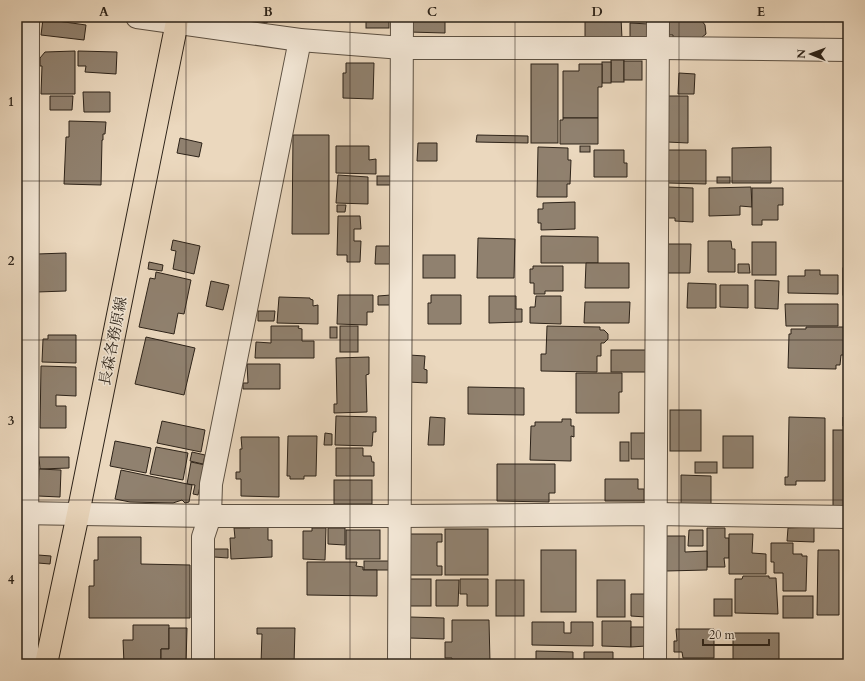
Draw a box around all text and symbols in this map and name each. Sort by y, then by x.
text: A [99,3,109,21]
text: B [263,3,273,21]
text: C [427,3,437,21]
text: D [591,3,603,21]
text: E [757,3,765,21]
north arrow [791,34,831,74]
text: N [794,48,809,59]
text: 1 [8,93,14,111]
text: 2 [8,252,15,270]
street label: 長森各務原線 [95,295,131,387]
text: 3 [8,412,15,430]
text: 4 [8,571,15,589]
scale bar [703,621,769,647]
text: 20 m [709,627,736,643]

